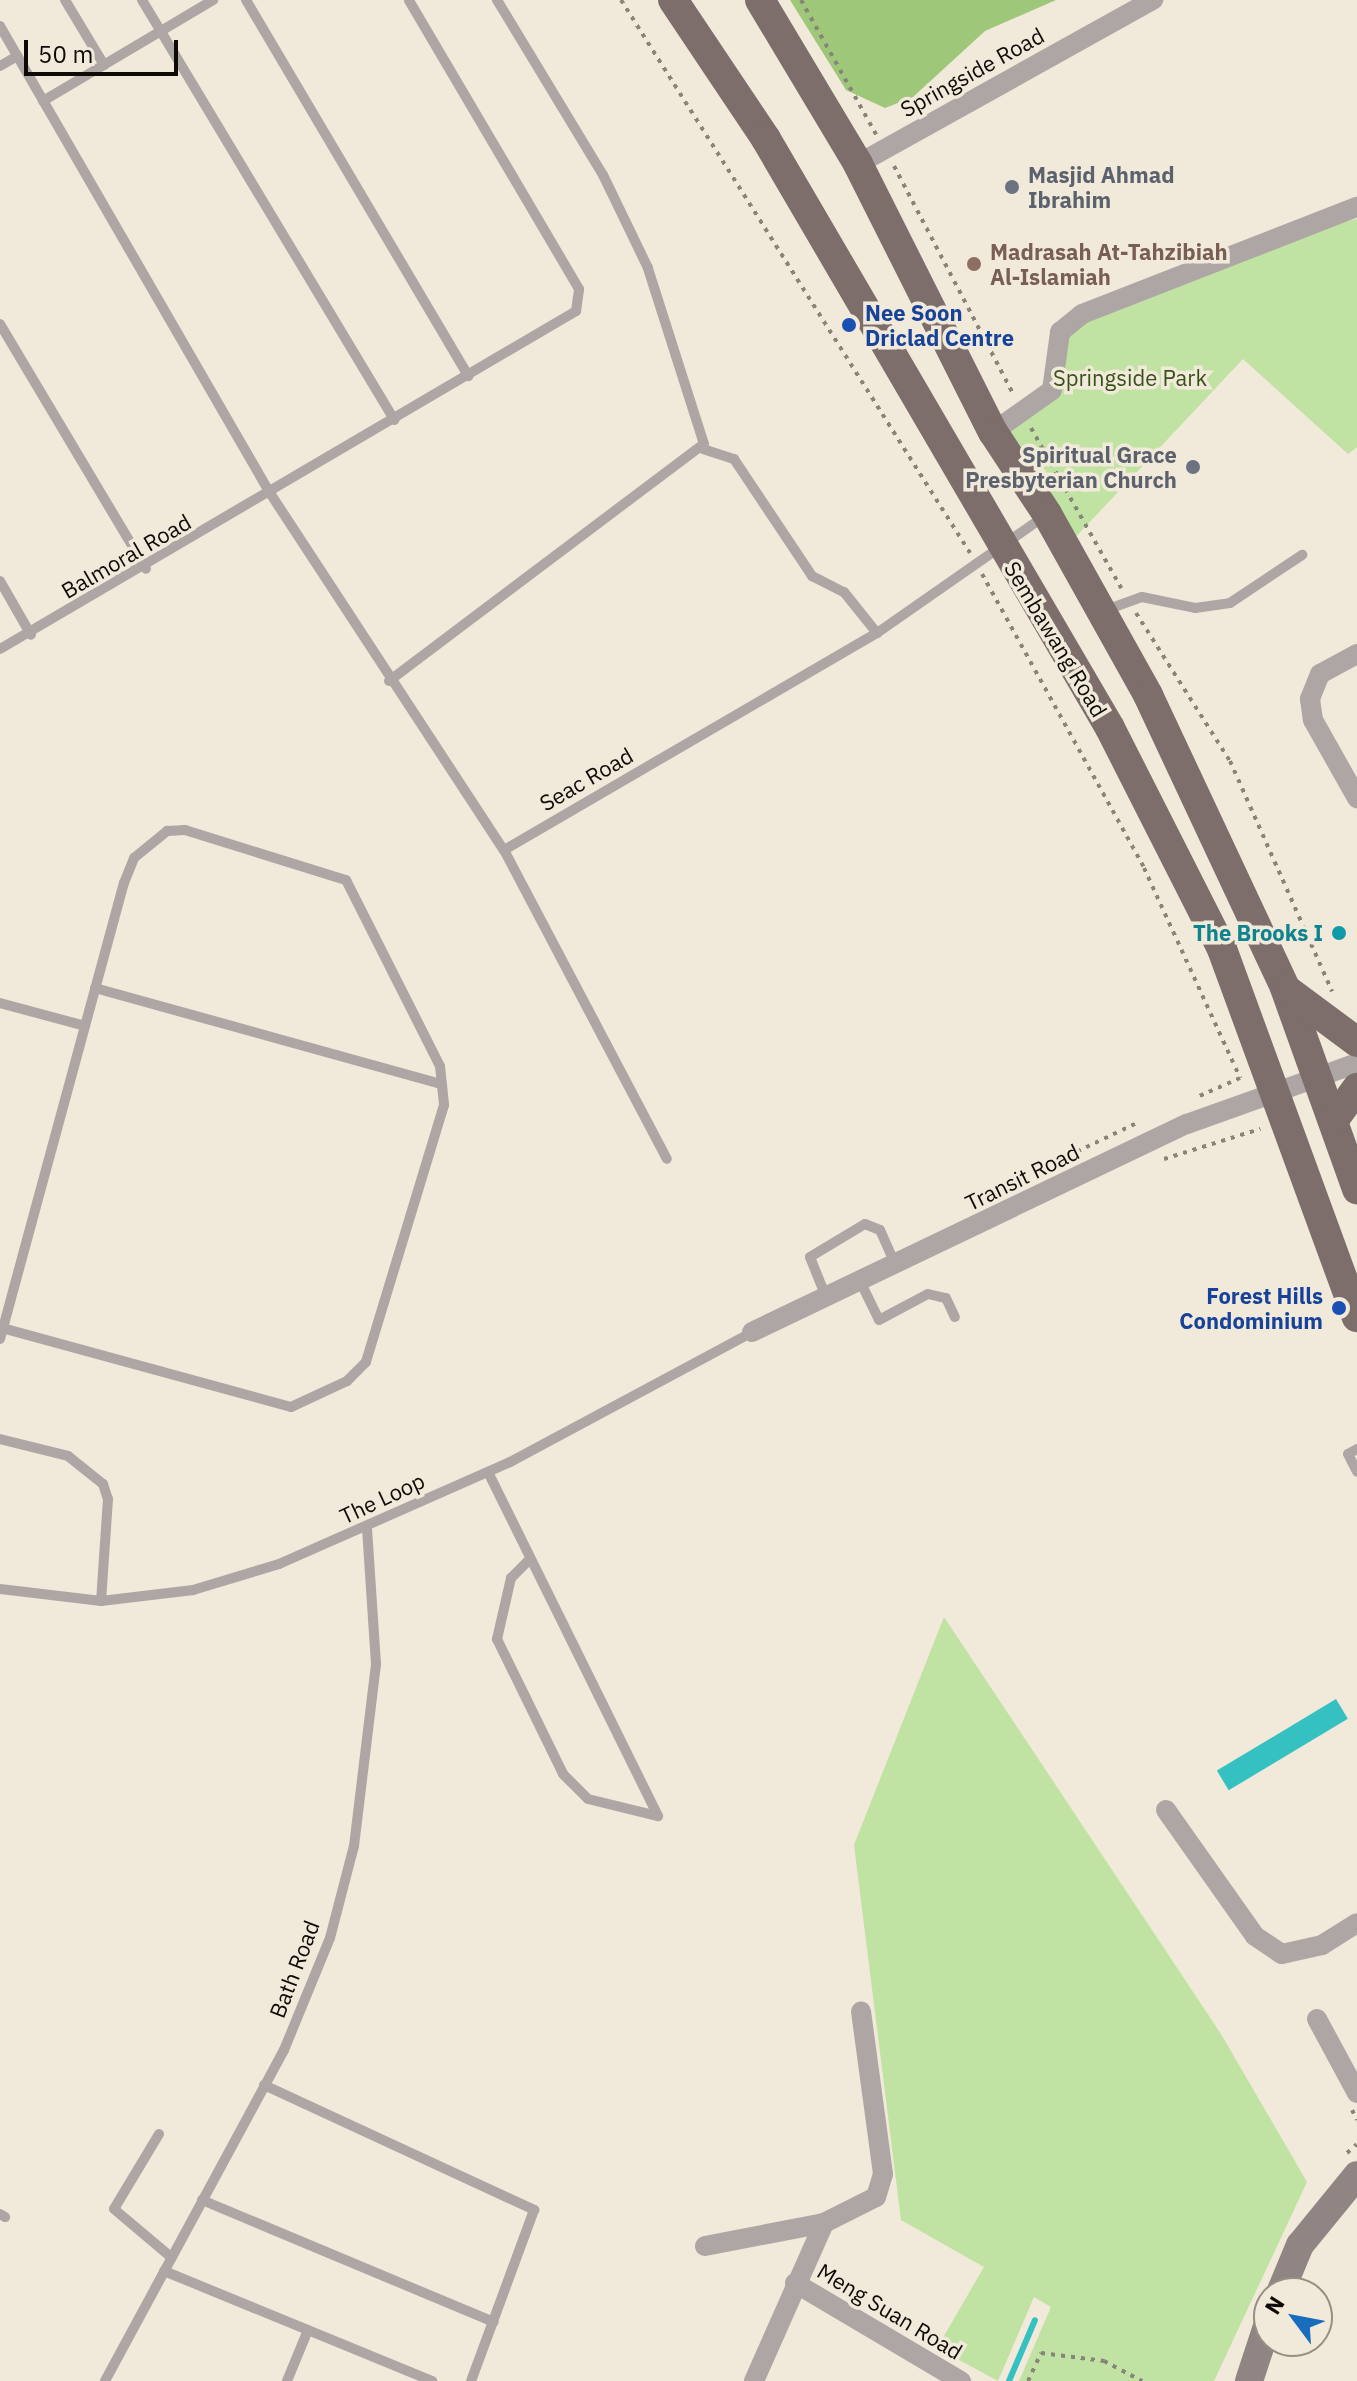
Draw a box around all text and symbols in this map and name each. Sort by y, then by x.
street label: Springside Road [896,22,1048,122]
scale bar [28,24,182,74]
text: 50 m [38,38,93,70]
place label: Masjid Ahmad Ibrahim [1028,161,1175,212]
marker: Masjid Ahmad Ibrahim [1003,178,1021,196]
place label: Madrasah At-Tahzibiah Al-Islamiah [990,238,1228,290]
marker: Madrasah At-Tahzibiah Al-Islamiah [965,255,983,273]
place label: Nee Soon Driclad Centre [865,299,1014,350]
marker: Nee Soon Driclad Centre [840,316,858,334]
park label: Springside Park [1053,365,1207,391]
place label: Spiritual Grace Presbyterian Church [965,441,1177,492]
marker: Spiritual Grace Presbyterian Church [1184,458,1202,476]
street label: Balmoral Road [57,508,195,604]
street label: Sembawang Road [999,556,1113,722]
street label: Seac Road [535,742,637,816]
place label: The Brooks I [1193,920,1323,946]
marker: The Brooks I [1330,924,1348,942]
street label: Transit Road [961,1138,1083,1216]
place label: Forest Hills Condominium [1179,1282,1323,1334]
marker: Forest Hills Condominium [1330,1299,1348,1317]
street label: The Loop [335,1467,429,1529]
street label: Bath Road [263,1917,325,2021]
street label: Meng Suan Road [813,2257,967,2365]
north arrow [1253,2277,1333,2357]
text: N [1257,2291,1290,2320]

